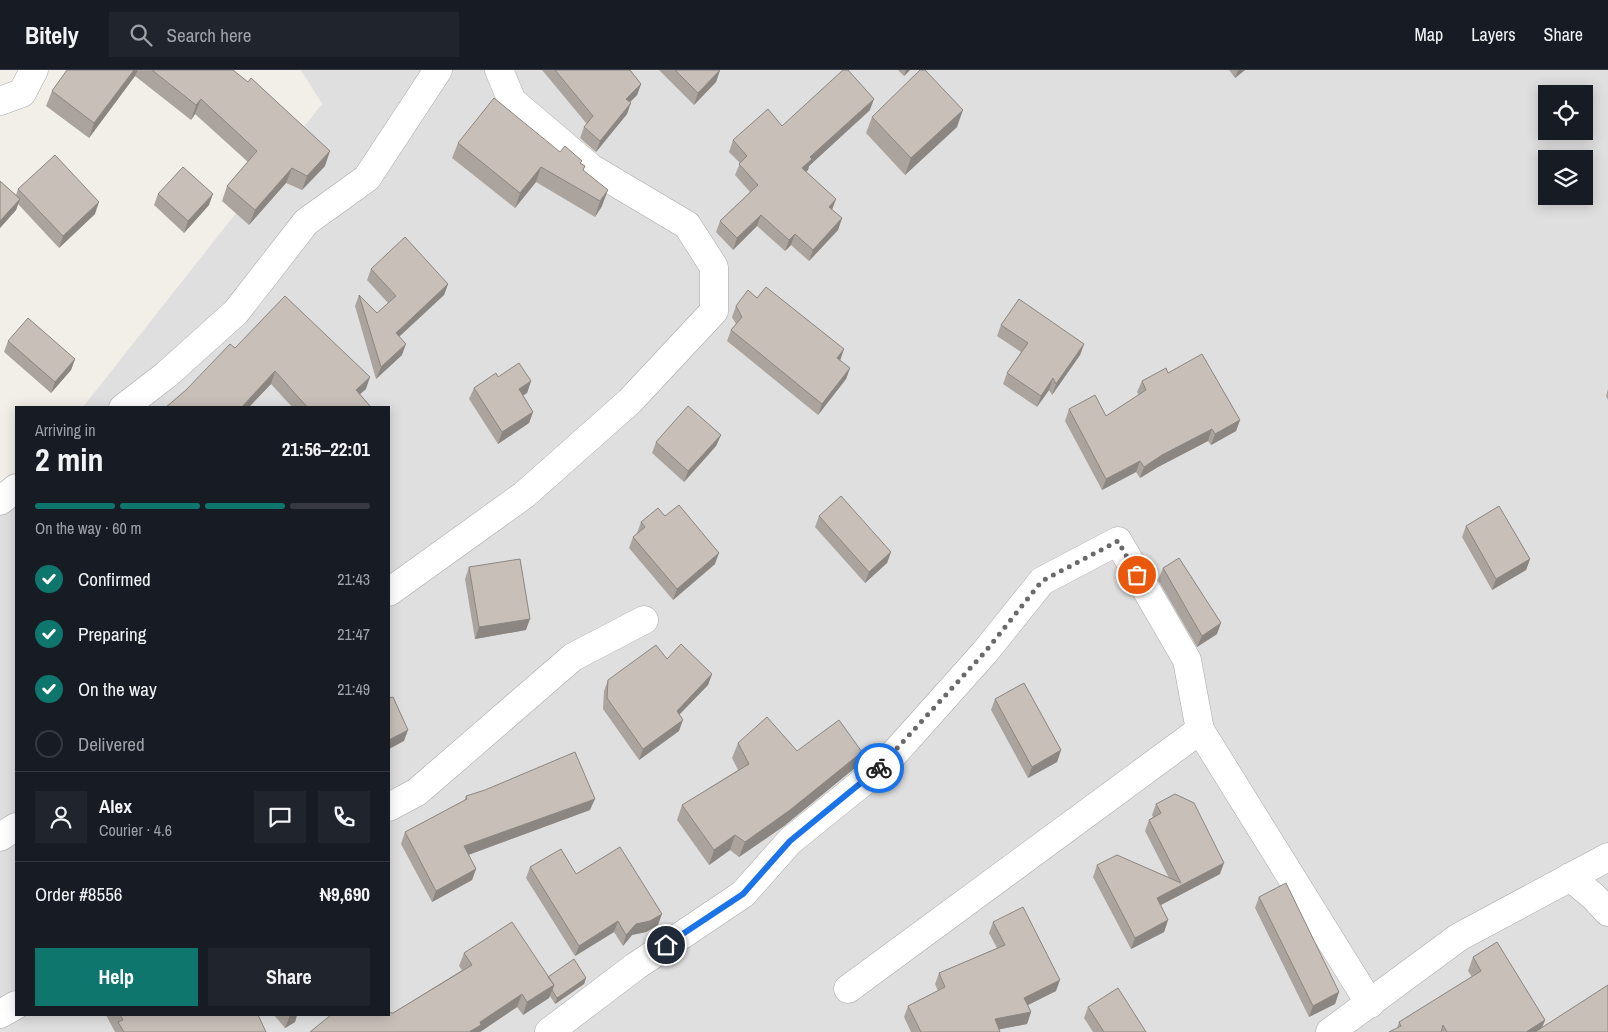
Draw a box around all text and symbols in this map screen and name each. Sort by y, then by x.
search box [109,12,459,57]
text: Bitely [25,19,79,51]
icon: search [127,21,155,49]
text: Search here [167,22,251,48]
text: Map [1415,22,1443,47]
text: Layers [1471,22,1516,47]
text: Share [1544,22,1583,47]
map controls [1538,85,1593,205]
button: locate [1538,85,1593,140]
button: layers [1538,150,1593,205]
text: Arriving in [35,419,96,441]
text: 21:56–22:01 [282,436,370,462]
text: 2 min [35,438,104,481]
text: On the way · 60 m [35,517,141,539]
pin [1116,554,1158,596]
icon: bag [1123,561,1151,589]
icon: check [35,565,63,593]
text: Confirmed [78,566,151,592]
text: 21:43 [337,568,370,590]
icon: check [35,620,63,648]
text: Preparing [78,621,146,647]
text: 21:47 [337,623,370,645]
icon: check [35,675,63,703]
text: On the way [78,676,157,702]
text: 21:49 [337,678,370,700]
text: Delivered [78,731,145,757]
courier [854,743,904,793]
icon: bike [865,754,893,782]
button: person [35,791,87,843]
button: chat [254,791,306,843]
button: phone [318,791,370,843]
text: Alex [99,793,132,819]
text: Courier · 4.6 [99,819,172,841]
text: Order #8556 [35,881,122,907]
text: ₦9,690 [320,881,370,907]
pin [645,924,687,966]
icon: home [652,931,680,959]
button: Help [35,948,198,1006]
button: Share [208,948,370,1006]

